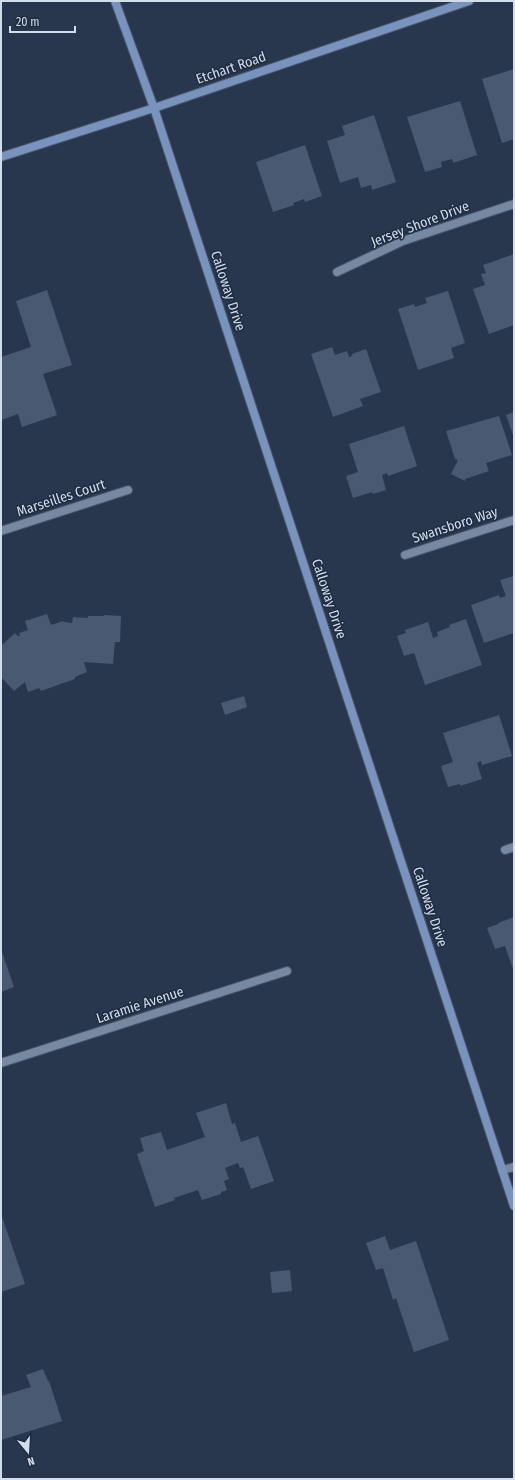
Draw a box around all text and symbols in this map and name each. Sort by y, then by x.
scale bar [10,8,75,34]
text: 20 m [16,15,40,29]
street label: Etchart Road [194,48,268,88]
street label: Jersey Shore Drive [368,197,472,251]
street label: Calloway Drive [207,249,249,333]
street label: Marseilles Court [14,476,108,520]
street label: Swansboro Way [410,503,501,547]
street label: Calloway Drive [308,557,350,641]
street label: Calloway Drive [409,865,451,949]
street label: Laramie Avenue [94,983,186,1027]
north arrow [8,1432,48,1472]
text: N [26,1454,36,1468]

